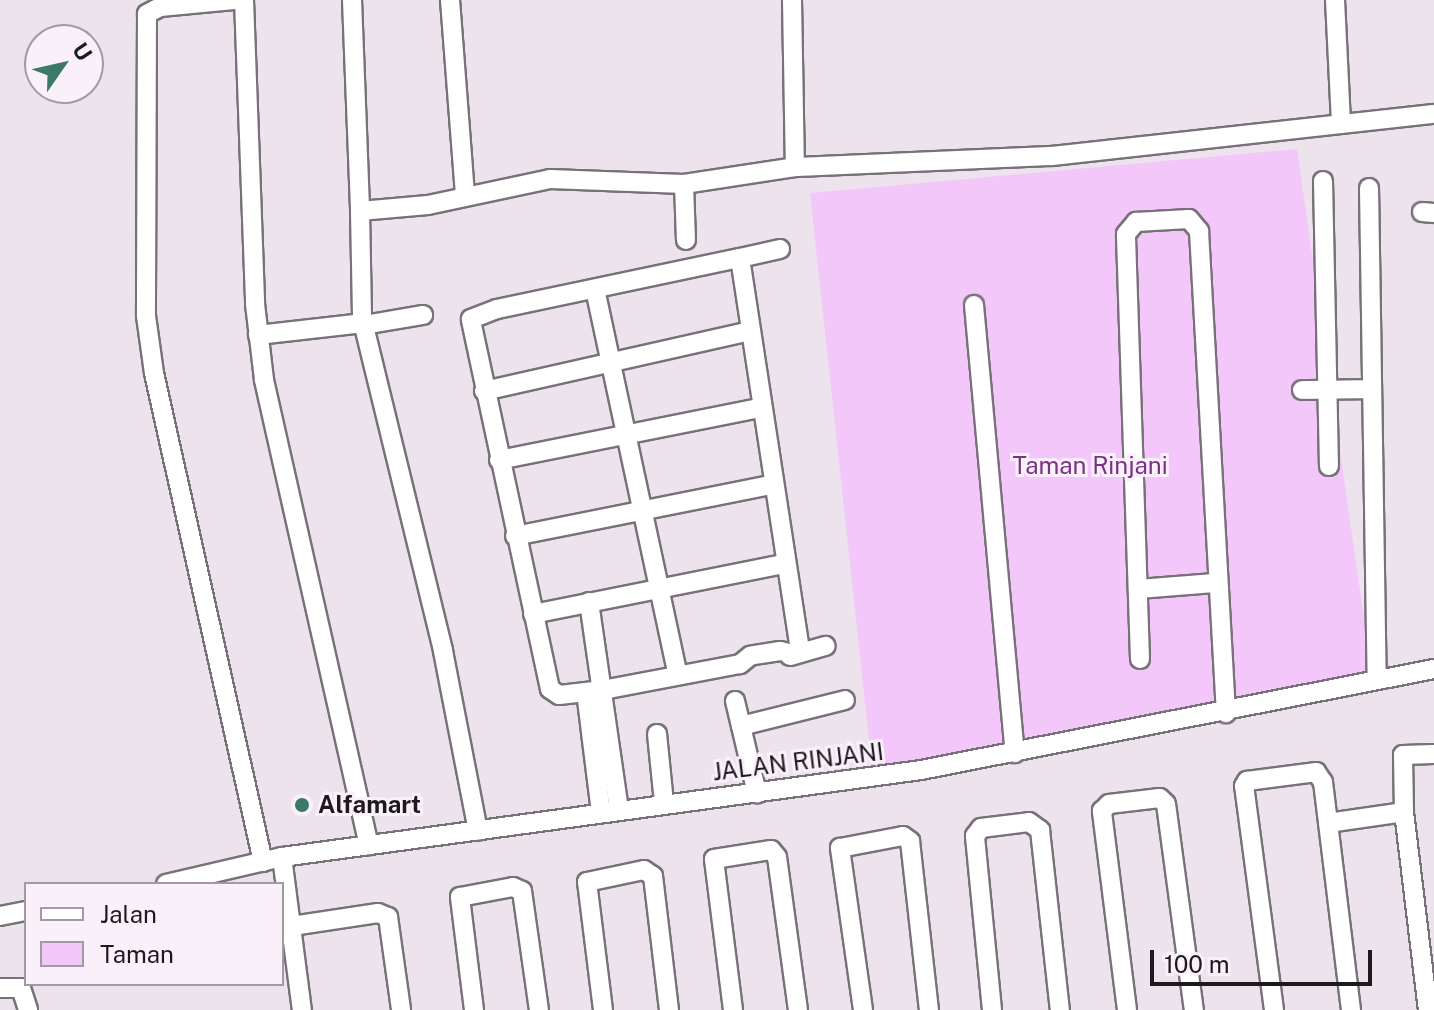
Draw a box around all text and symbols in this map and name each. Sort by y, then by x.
north arrow [24,24,104,104]
text: U [67,38,97,66]
park label: Taman Rinjani [1012,452,1168,480]
street label: JALAN RINJANI [711,737,885,787]
place label: Alfamart [318,791,421,819]
marker: Alfamart [293,796,311,814]
legend [24,882,284,986]
text: Jalan [100,900,157,928]
scale bar [1154,934,1376,984]
text: Taman [100,940,174,968]
text: 100 m [1164,950,1230,978]

